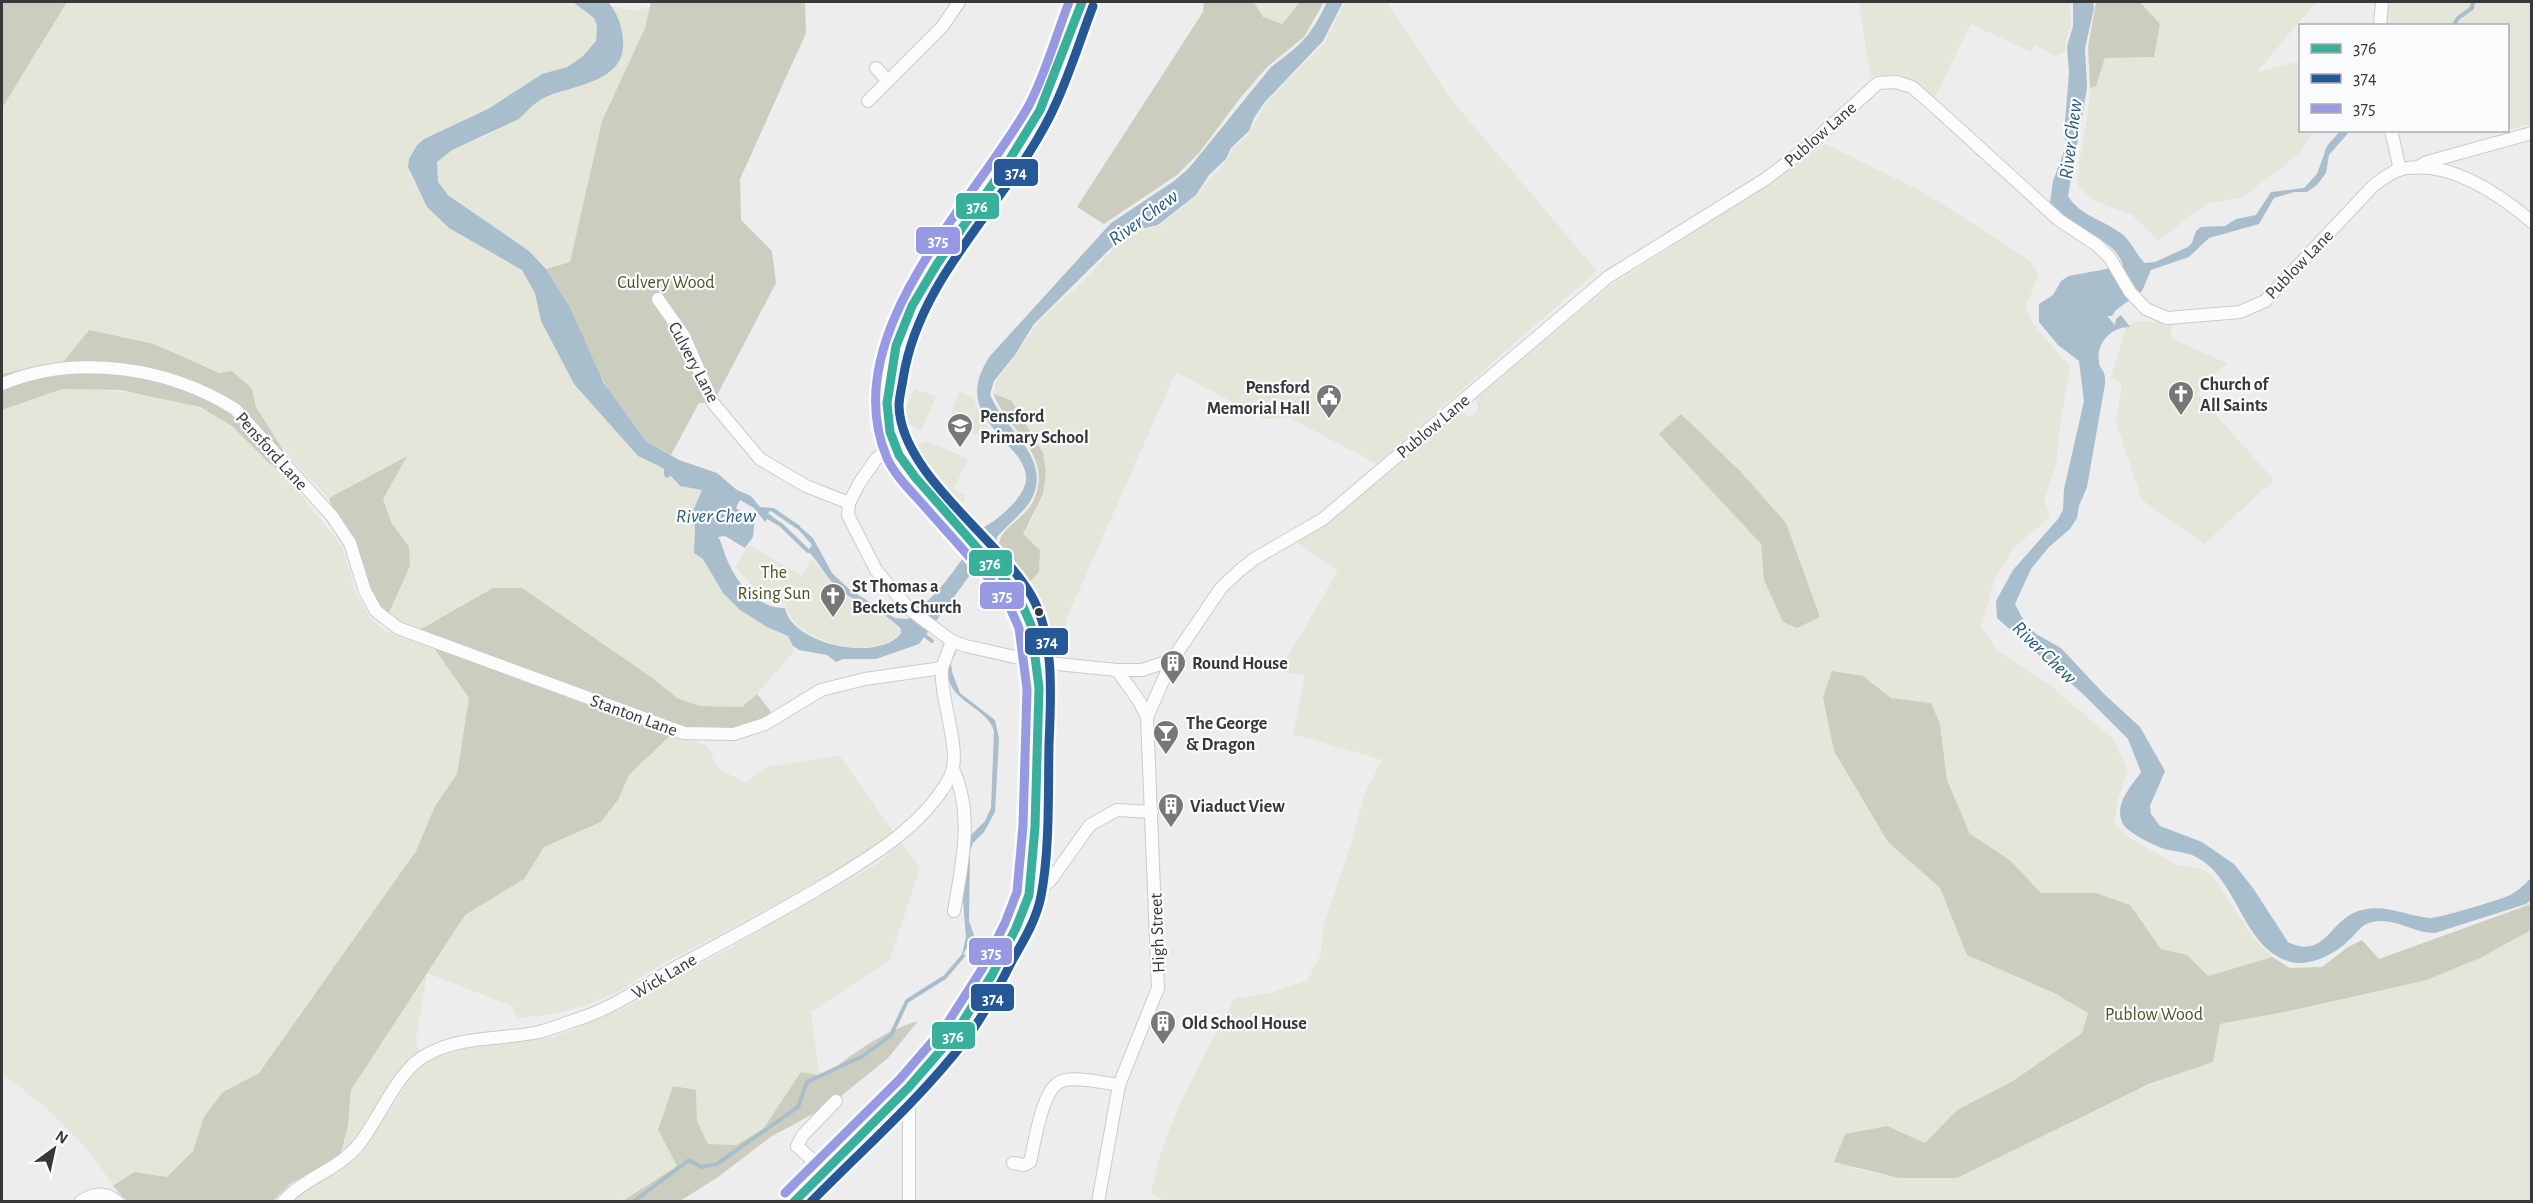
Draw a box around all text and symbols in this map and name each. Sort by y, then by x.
legend [2299,24,2509,132]
text: 376 [2353,40,2376,58]
text: 374 [2353,70,2377,88]
water label: River Chew [2056,98,2086,180]
street label: Publow Lane [1781,99,1860,171]
text: 375 [2353,100,2375,118]
line badge: 374 [993,158,1039,187]
text: 374 [1005,165,1027,181]
water label: River Chew [1105,186,1182,250]
line badge: 376 [955,192,1000,220]
text: 376 [966,199,988,215]
line badge: 375 [915,226,961,255]
street label: Publow Lane [2262,226,2337,303]
text: 375 [928,233,948,249]
park label: Culvery Wood [617,274,715,292]
street label: Culvery Lane [664,319,722,406]
place label: Church of All Saints [2200,376,2270,415]
place label: Pensford Memorial Hall [1207,379,1311,418]
church icon: Church of All Saints [2166,379,2196,417]
public building icon: Pensford Memorial Hall [1314,382,1344,420]
street label: Publow Lane [1394,391,1473,462]
place label: Pensford Primary School [980,408,1089,447]
street label: Pensford Lane [232,409,311,494]
school or university icon: Pensford Primary School [945,411,975,449]
water label: River Chew [676,506,757,526]
line badge: 376 [968,549,1013,577]
text: 376 [979,556,1001,572]
park label: The Rising Sun [737,564,811,603]
place label: St Thomas a Beckets Church [852,578,961,617]
church icon: St Thomas a Beckets Church [818,581,848,619]
line badge: 375 [979,581,1025,610]
text: 375 [992,588,1012,604]
unlabelled marker [1033,606,1045,618]
water label: River Chew [2008,618,2080,688]
line badge: 374 [1024,627,1069,656]
text: 374 [1036,634,1058,650]
building icon: Round House [1158,648,1188,686]
place label: Round House [1192,655,1288,673]
street label: Stanton Lane [588,692,680,740]
place label: The George & Dragon [1186,715,1267,754]
bar icon: The George & Dragon [1151,718,1181,756]
building icon: Viaduct View [1156,791,1186,829]
place label: Viaduct View [1190,798,1285,816]
street label: High Street [1148,892,1168,973]
line badge: 375 [968,937,1013,966]
text: 375 [981,945,1001,961]
street label: Wick Lane [629,951,700,1003]
line badge: 374 [970,983,1015,1012]
text: 374 [982,991,1004,1007]
park label: Publow Wood [2105,1006,2203,1024]
building icon: Old School House [1148,1008,1178,1046]
place label: Old School House [1182,1015,1307,1033]
line badge: 376 [931,1021,976,1050]
text: 376 [942,1029,964,1045]
north arrow [24,1119,84,1179]
text: N [53,1128,71,1147]

